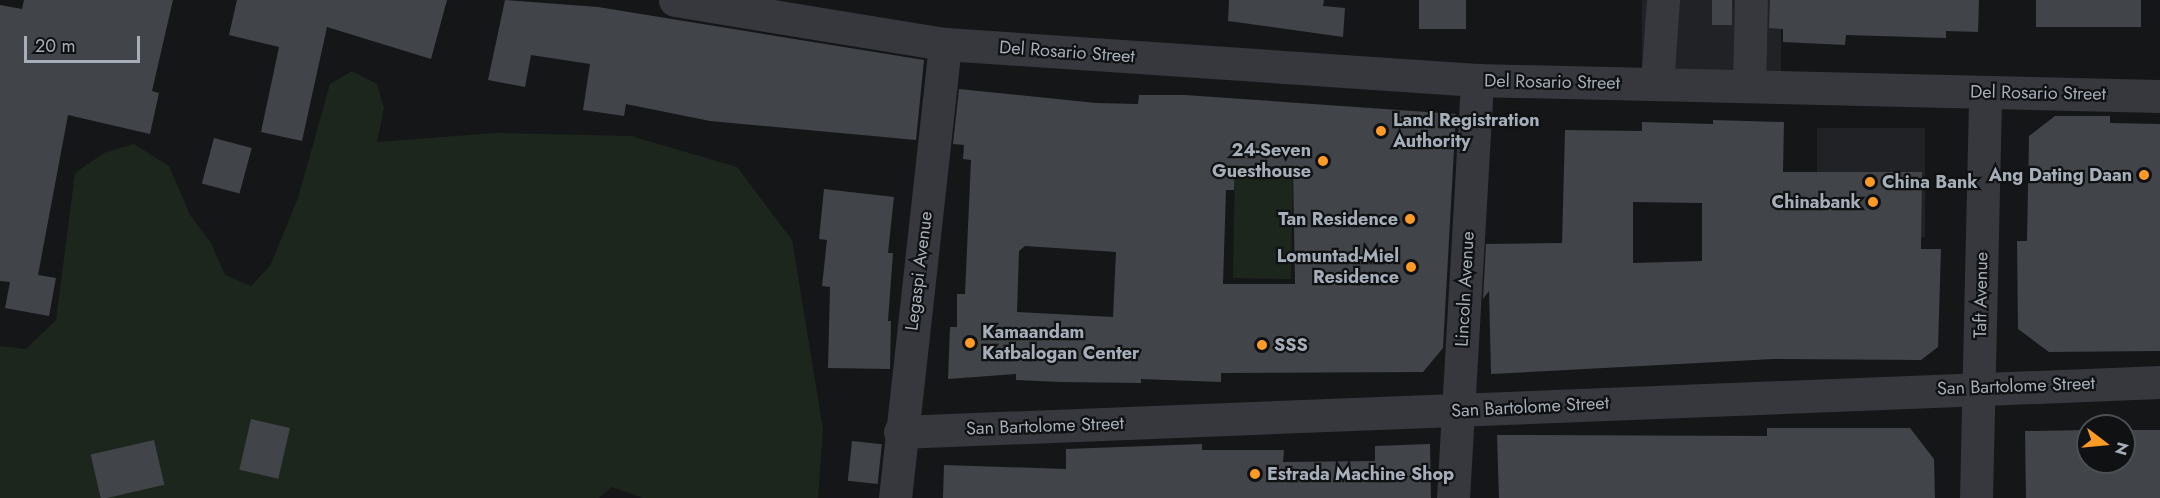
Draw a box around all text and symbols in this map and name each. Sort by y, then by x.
scale bar [27,24,142,62]
text: 20 m [35,33,75,59]
street label: Del Rosario Street [998,36,1136,68]
street label: Del Rosario Street [1484,70,1620,94]
street label: Del Rosario Street [1970,81,2106,105]
place label: Land Registration Authority [1393,110,1540,152]
marker: Land Registration Authority [1374,124,1388,138]
place label: 24-Seven Guesthouse [1212,140,1311,182]
marker: 24-Seven Guesthouse [1316,154,1330,168]
place label: Ang Dating Daan [1989,164,2132,186]
marker: Ang Dating Daan [2137,168,2151,182]
place label: China Bank [1882,171,1978,193]
marker: China Bank [1863,175,1877,189]
place label: Chinabank [1772,191,1861,213]
marker: Chinabank [1866,195,1880,209]
place label: Tan Residence [1278,208,1398,230]
street label: Legaspi Avenue [901,210,937,332]
marker: Tan Residence [1403,212,1417,226]
street label: Lincoln Avenue [1451,231,1479,347]
place label: Lomuntad-Miel Residence [1277,246,1399,288]
street label: Taft Avenue [1969,252,1993,338]
marker: Lomuntad-Miel Residence [1404,260,1418,274]
place label: Kamaandam Katbalogan Center [982,322,1139,364]
place label: SSS [1274,334,1308,356]
marker: Kamaandam Katbalogan Center [963,336,977,350]
marker: SSS [1255,338,1269,352]
street label: San Bartolome Street [1937,372,2095,400]
street label: San Bartolome Street [1451,392,1609,422]
street label: San Bartolome Street [966,412,1124,440]
north arrow [2076,414,2136,474]
text: N [2109,439,2135,458]
place label: Estrada Machine Shop [1267,463,1454,485]
marker: Estrada Machine Shop [1248,467,1262,481]

